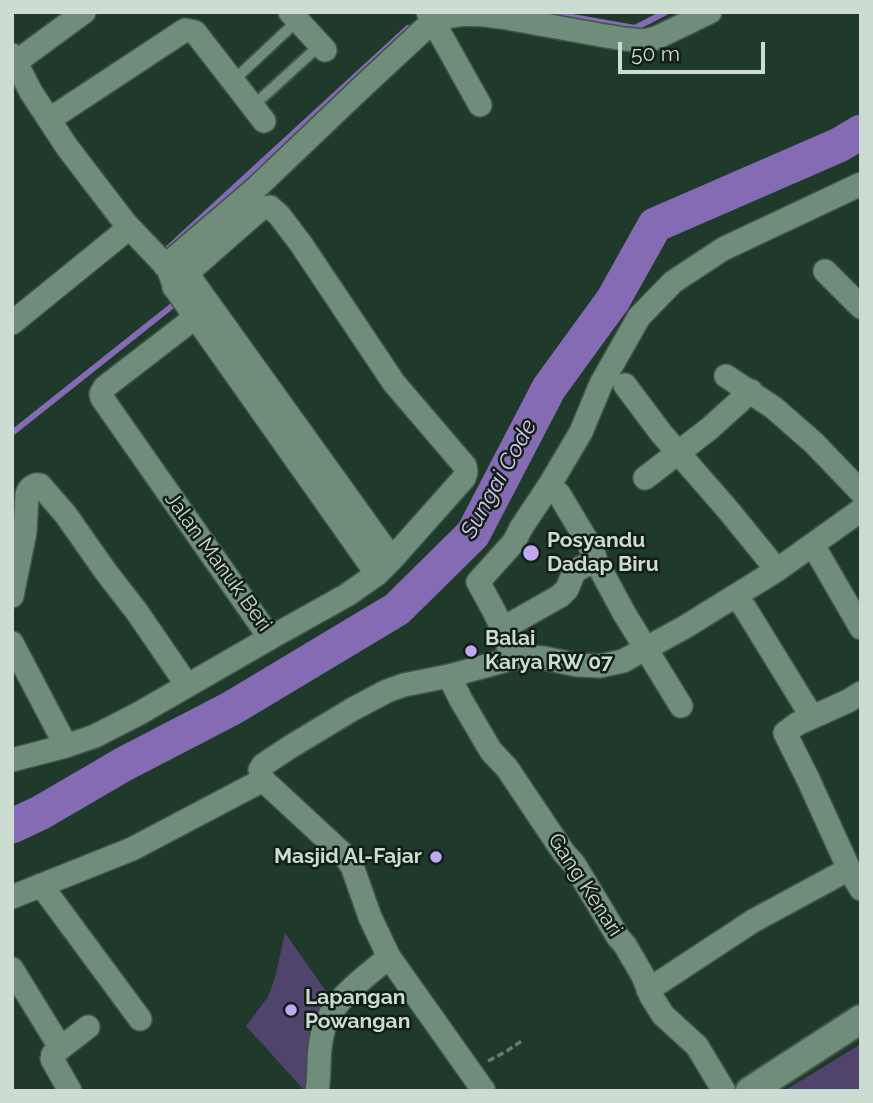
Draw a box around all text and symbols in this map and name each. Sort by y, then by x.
scale bar [621,28,768,72]
text: 50 m [631,41,680,66]
water label: Sungai Code [455,415,543,543]
street label: Jalan Manuk Beri [159,488,277,636]
place label: Posyandu Dadap Biru [547,528,659,578]
marker: Posyandu Dadap Biru [521,543,541,563]
place label: Balai Karya RW 07 [485,626,613,676]
marker: Balai Karya RW 07 [463,643,479,659]
street label: Gang Kenari [542,829,628,941]
place label: Masjid Al-Fajar [274,844,422,870]
marker: Masjid Al-Fajar [428,849,444,865]
place label: Lapangan Powangan [305,985,410,1035]
marker: Lapangan Powangan [283,1002,299,1018]

